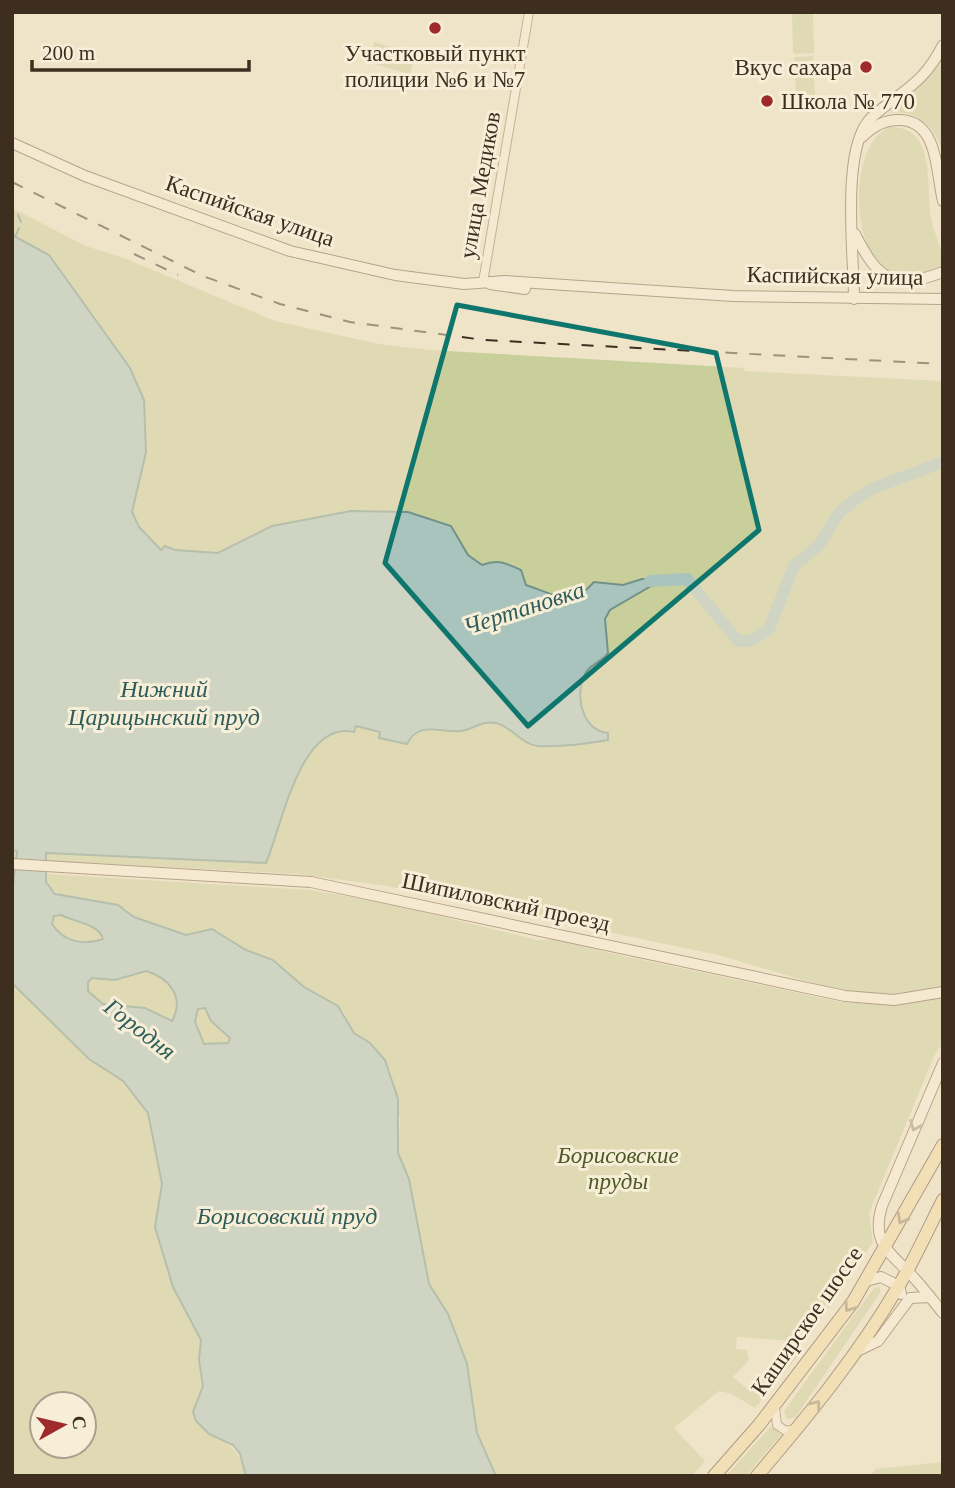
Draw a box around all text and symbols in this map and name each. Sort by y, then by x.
marker: Участковый пункт полиции №6 и №7 [427,20,443,36]
scale bar [32,28,248,72]
text: 200 m [42,41,95,65]
place label: Участковый пункт полиции №6 и №7 [344,41,526,92]
place label: Вкус сахара [735,55,852,80]
marker: Вкус сахара [858,59,874,75]
place label: Школа № 770 [781,89,915,114]
marker: Школа № 770 [759,93,775,109]
street label: улица Медиков [455,109,505,261]
street label: Каспийская улица [162,170,338,252]
street label: Каспийская улица [746,262,924,290]
water label: Чертановка [460,576,588,640]
water label: Нижний Царицынский пруд [67,676,260,730]
street label: Шипиловский проезд [400,868,613,936]
water label: Городня [98,992,181,1065]
one-way arrow [909,1119,923,1131]
park label: Борисовские пруды [556,1143,679,1194]
water label: Борисовский пруд [196,1203,377,1229]
one-way arrow [897,1211,910,1224]
street label: Каширское шоссе [746,1242,868,1400]
one-way arrow [845,1299,857,1312]
north arrow [28,1390,98,1460]
one-way arrow [808,1400,821,1412]
text: С [68,1414,91,1431]

